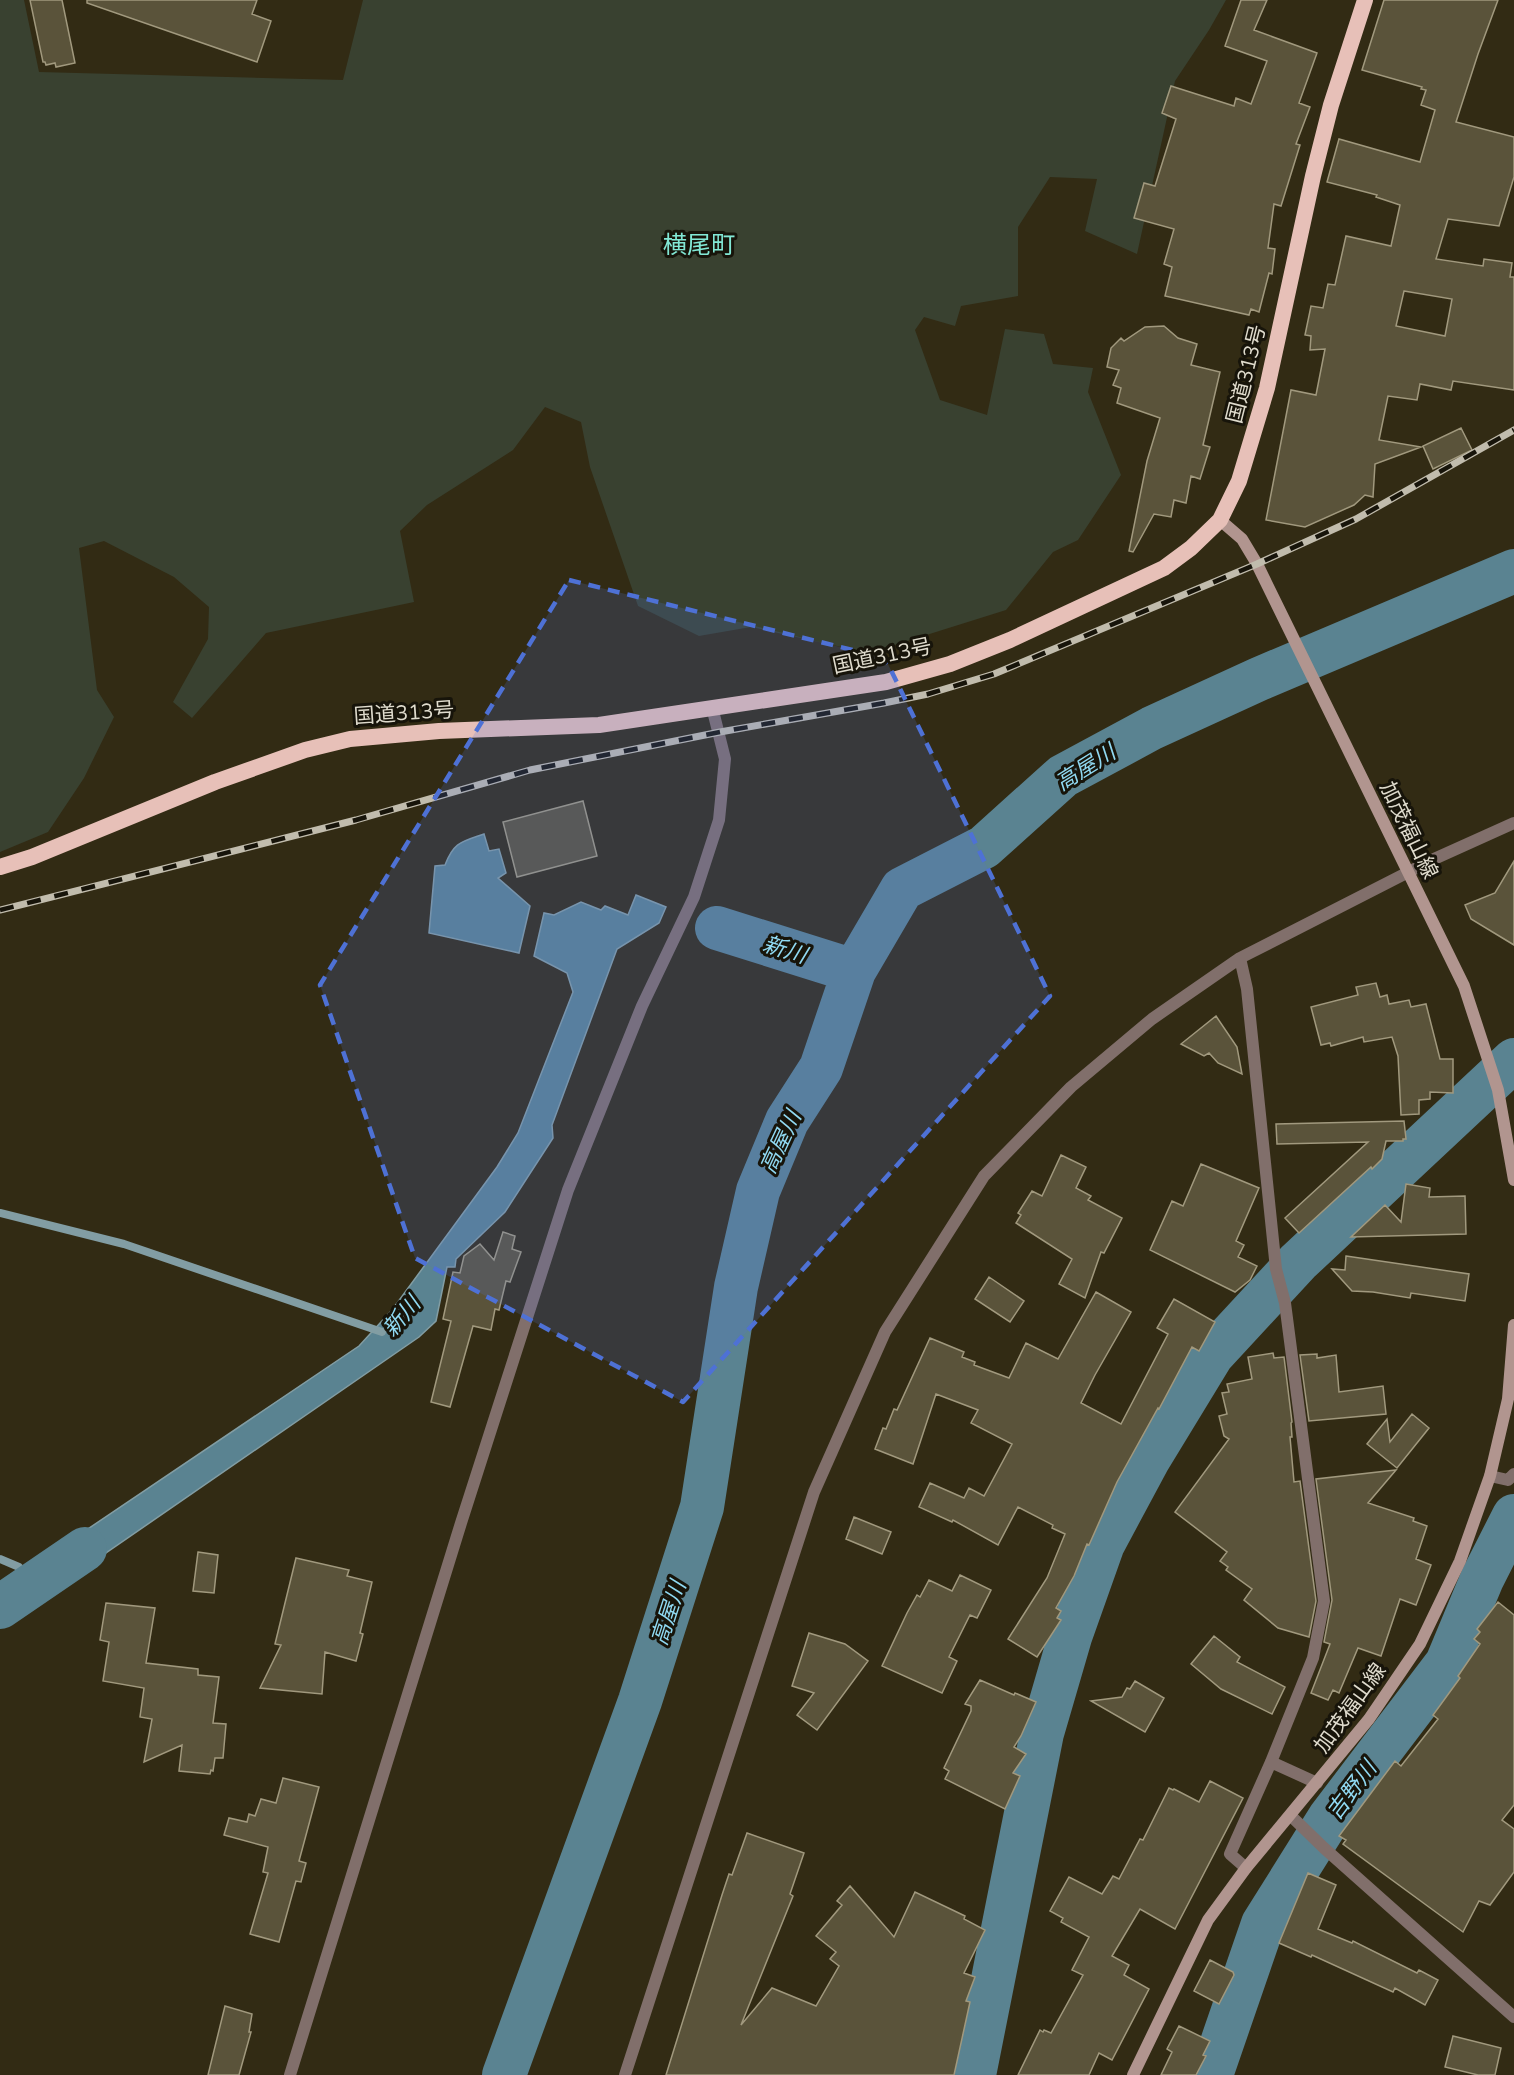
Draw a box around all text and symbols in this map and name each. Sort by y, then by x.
district label: 横尾町 [663,229,735,261]
street label: 国道313号 [1220,322,1272,426]
street label: 国道313号 [830,632,934,680]
street label: 国道313号 [353,696,455,730]
water label: 高屋川 [1050,737,1123,798]
street label: 加茂福山線 [1373,777,1445,883]
water label: 新川 [759,929,812,971]
water label: 高屋川 [753,1104,809,1179]
water label: 新川 [376,1289,429,1343]
water label: 高屋川 [644,1575,694,1649]
street label: 加茂福山線 [1308,1657,1392,1759]
water label: 吉野川 [1320,1754,1385,1826]

